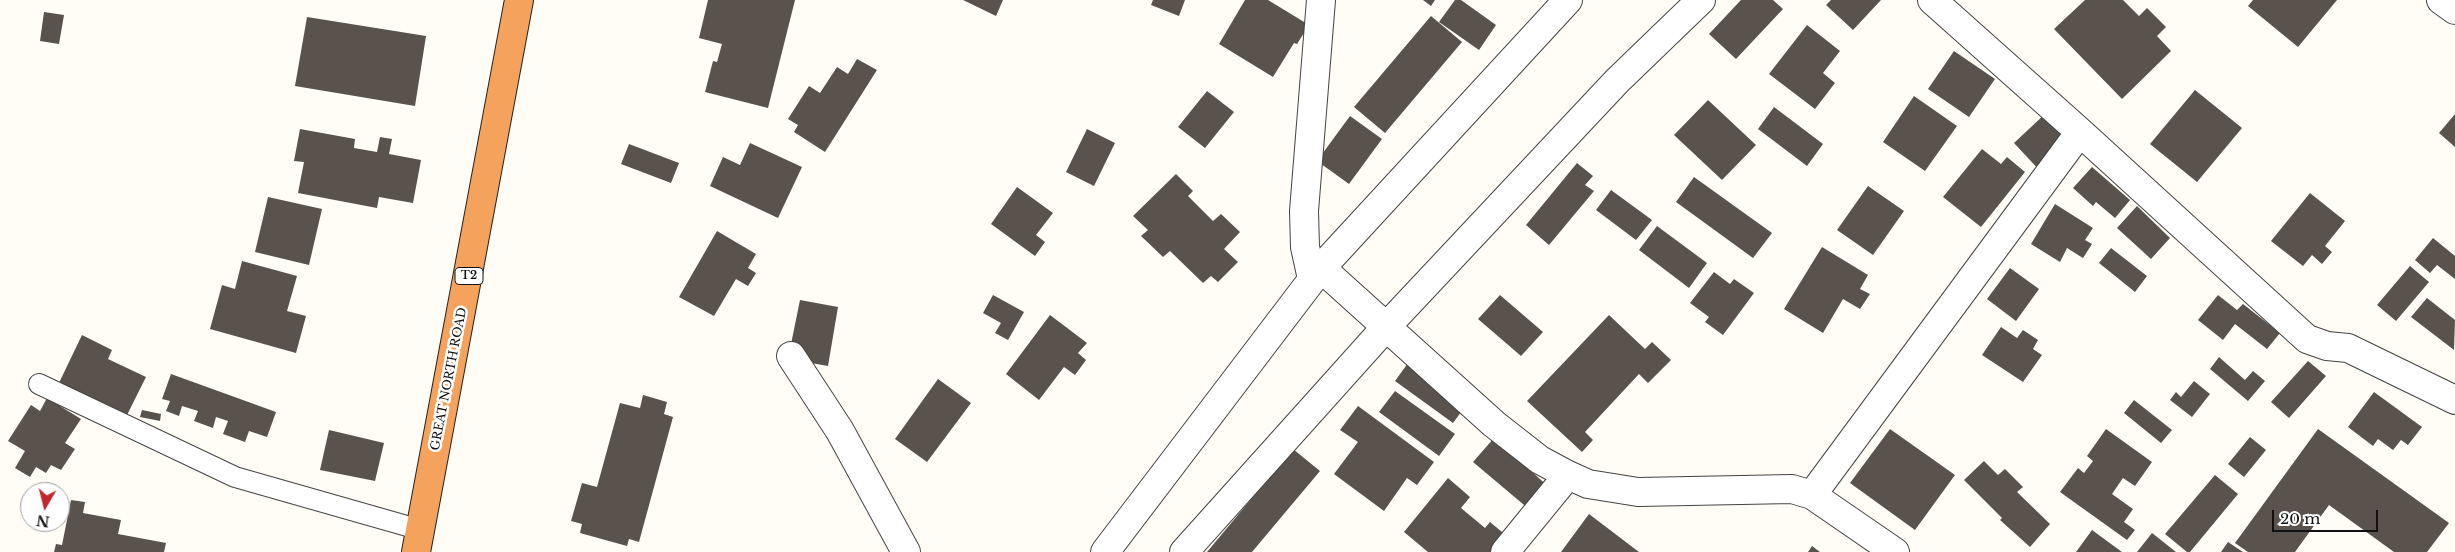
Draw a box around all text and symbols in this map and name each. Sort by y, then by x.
road number: T2 [455,268,483,284]
street label: GREAT NORTH ROAD [428,306,470,452]
north arrow [20,482,70,532]
scale bar [2275,500,2381,532]
text: 20 m [2280,509,2320,528]
text: N [35,511,51,531]

